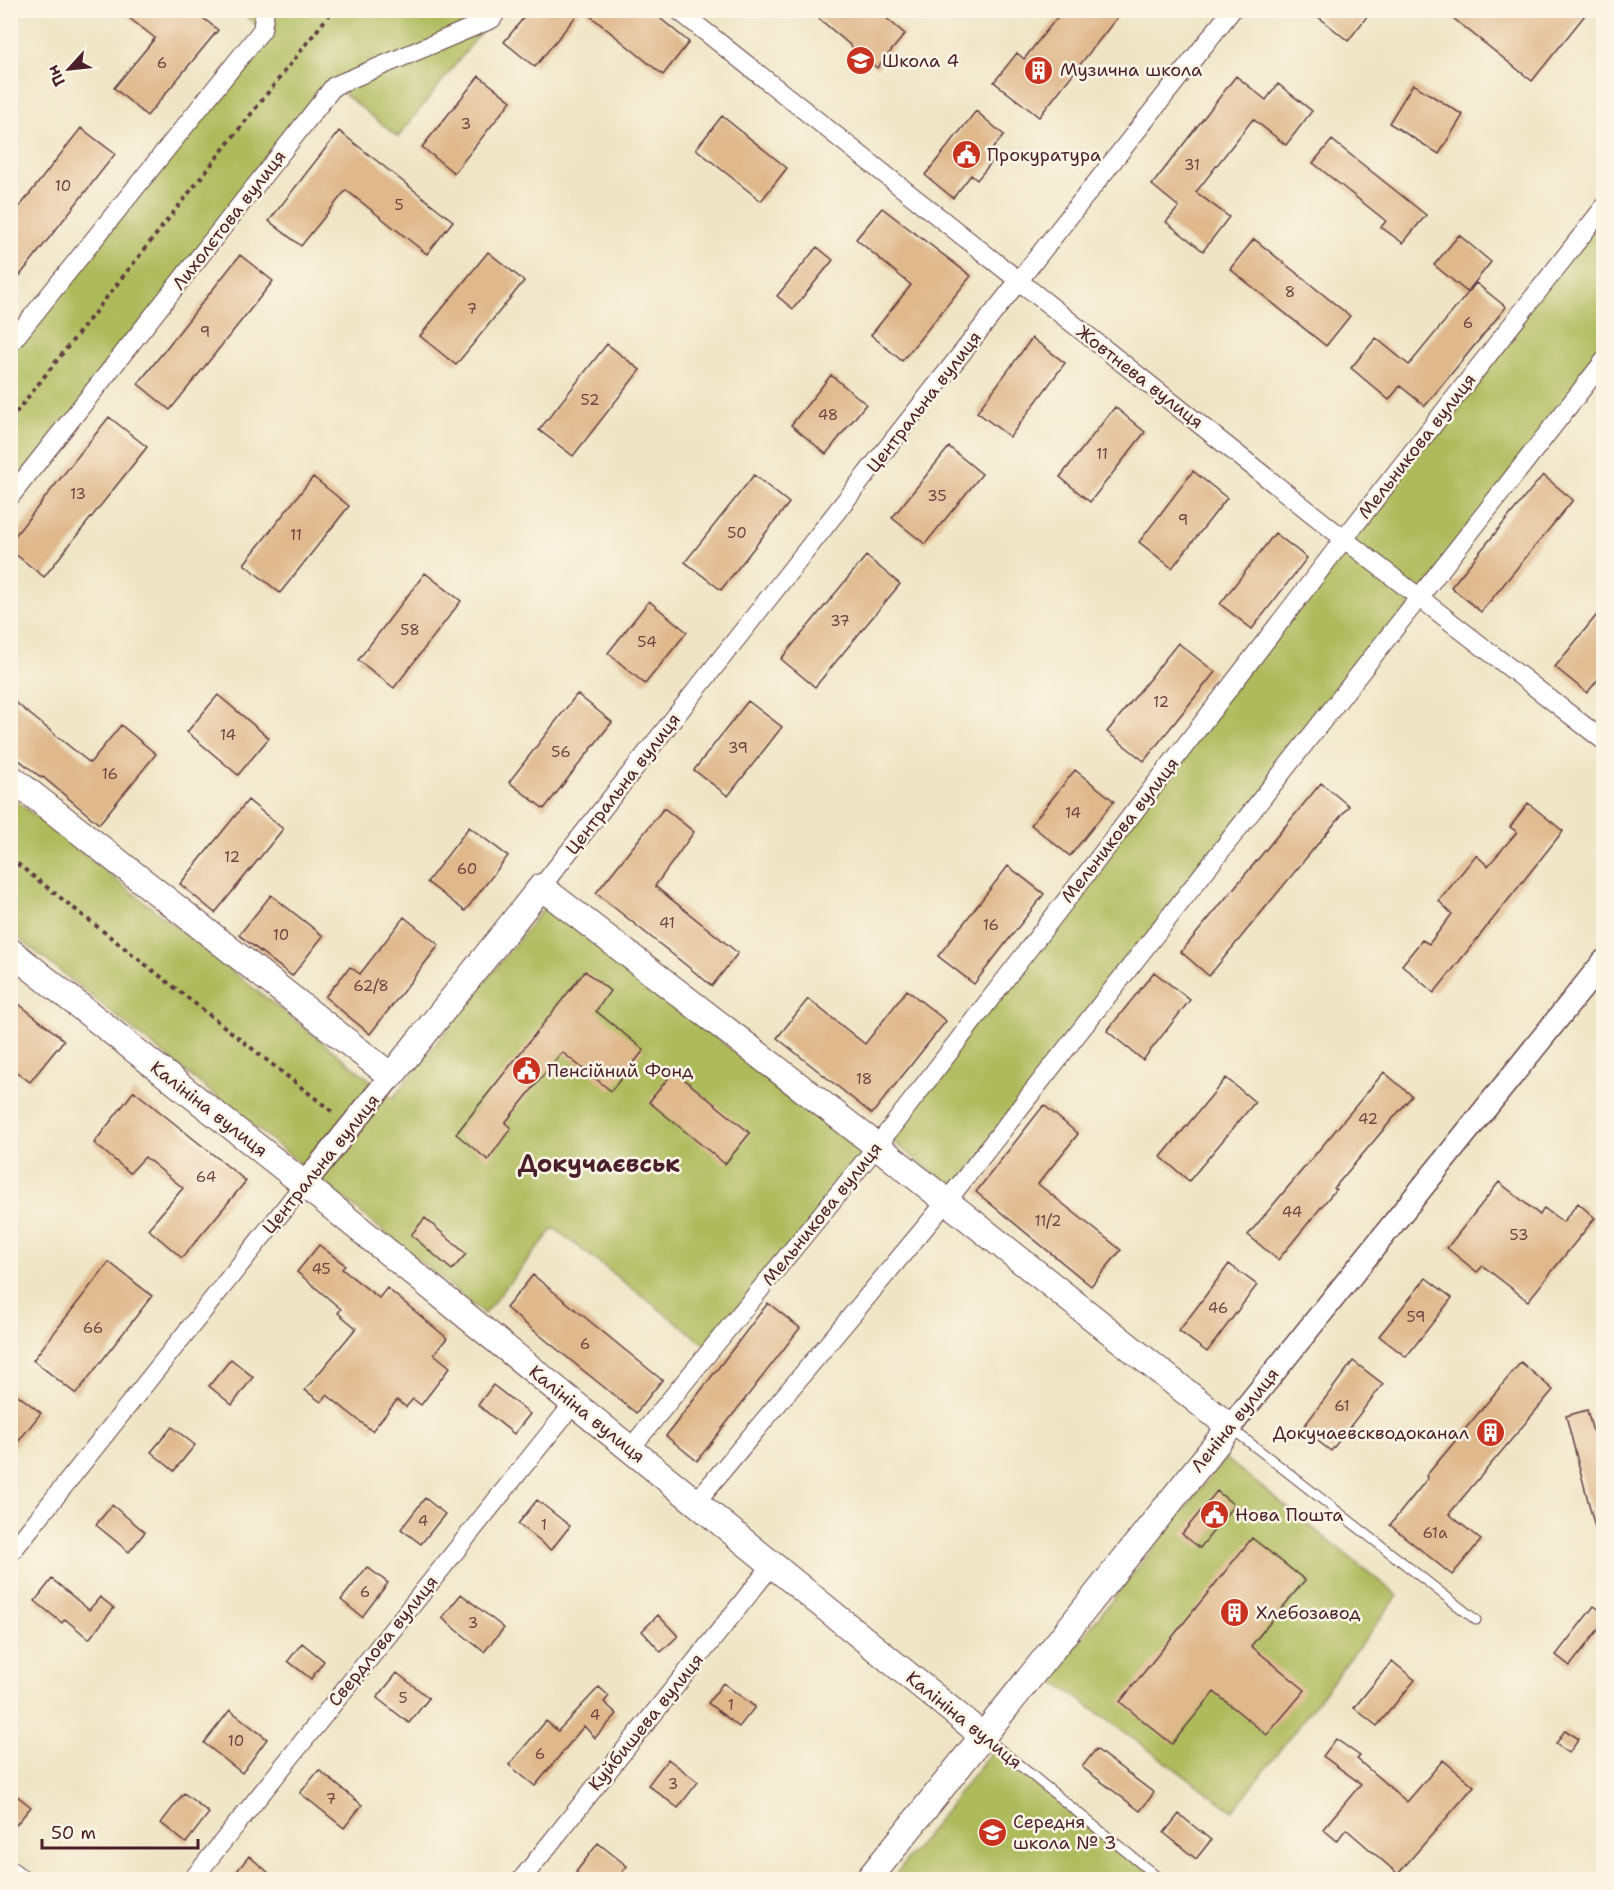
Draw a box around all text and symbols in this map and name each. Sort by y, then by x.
north arrow [39,39,99,99]
school or university icon: Школа 4 [845,45,877,77]
place label: Школа 4 [882,49,959,73]
house number: 6 [157,53,167,73]
building icon: Музична школа [1023,54,1055,86]
place label: Музична школа [1060,58,1202,82]
text: Пн [42,61,70,90]
house number: 3 [461,114,471,134]
public building icon: Прокуратура [950,139,982,171]
place label: Прокуратура [987,143,1101,167]
street label: Лихолєтова вулиця [167,145,291,295]
house number: 31 [1184,155,1200,175]
house number: 10 [55,176,71,196]
house number: 5 [394,195,404,215]
house number: 8 [1285,282,1295,302]
house number: 7 [467,299,477,319]
house number: 6 [1463,313,1473,333]
street label: Жовтнева вулиця [1072,320,1208,434]
house number: 9 [200,322,210,342]
street label: Центральна вулиця [861,326,987,478]
street label: Мельникова вулиця [1353,368,1481,524]
house number: 52 [581,390,599,410]
house number: 48 [818,405,838,425]
house number: 11 [1096,444,1108,464]
house number: 13 [70,484,86,504]
house number: 35 [927,486,947,506]
house number: 9 [1178,510,1188,530]
house number: 50 [727,523,747,543]
house number: 11 [290,525,302,545]
house number: 37 [830,611,850,631]
house number: 58 [400,620,420,640]
house number: 54 [637,632,657,652]
house number: 12 [1153,692,1169,712]
street label: Центральна вулиця [560,708,686,860]
house number: 14 [220,725,236,745]
house number: 39 [728,738,748,758]
house number: 56 [551,742,571,762]
street label: Мельникова вулиця [1056,752,1184,908]
house number: 16 [102,764,118,784]
house number: 14 [1065,803,1081,823]
house number: 12 [224,847,240,867]
house number: 60 [457,859,477,879]
house number: 41 [659,913,675,933]
house number: 16 [983,915,999,935]
house number: 10 [273,925,289,945]
house number: 62/8 [353,976,389,996]
public building icon: Пенсійний Фонд [510,1055,542,1087]
street label: Калініна вулиця [145,1056,273,1162]
place label: Пенсійний Фонд [547,1059,694,1083]
house number: 18 [856,1069,872,1089]
street label: Центральна вулиця [257,1089,385,1239]
house number: 42 [1358,1109,1378,1129]
street label: Мельникова вулиця [757,1137,887,1291]
district label: Докучаєвськ [518,1148,680,1180]
house number: 64 [196,1167,216,1187]
house number: 44 [1282,1202,1302,1222]
house number: 11/2 [1034,1211,1062,1231]
house number: 53 [1510,1225,1529,1245]
house number: 45 [311,1259,331,1279]
house number: 46 [1208,1298,1228,1318]
house number: 59 [1407,1307,1425,1327]
house number: 66 [83,1318,103,1338]
house number: 6 [580,1334,590,1354]
street label: Калініна вулиця [524,1360,650,1468]
street label: Леніна вулиця [1185,1363,1285,1477]
house number: 61 [1334,1396,1350,1416]
building icon: Докучаевскводоканал [1474,1417,1506,1449]
place label: Докучаевскводоканал [1273,1421,1469,1445]
public building icon: Нова Пошта [1198,1499,1230,1531]
place label: Нова Пошта [1235,1503,1344,1527]
house number: 4 [418,1511,428,1531]
house number: 1 [541,1515,547,1535]
house number: 61а [1423,1523,1448,1543]
street label: Свердлова вулиця [323,1571,443,1711]
house number: 6 [360,1582,370,1602]
building icon: Хлебозавод [1219,1597,1251,1629]
place label: Хлебозавод [1256,1601,1361,1625]
house number: 3 [468,1613,478,1633]
street label: Куйбишева вулиця [583,1648,709,1796]
street label: Калініна вулиця [901,1666,1027,1774]
house number: 5 [398,1688,408,1708]
house number: 1 [728,1695,734,1715]
house number: 4 [590,1705,600,1725]
house number: 10 [228,1731,244,1751]
house number: 6 [535,1744,545,1764]
house number: 3 [668,1774,678,1794]
house number: 7 [326,1789,336,1809]
place label: Середня школа № 3 [1013,1810,1117,1855]
scale bar [42,1812,198,1850]
school or university icon: Середня школа № 3 [976,1816,1008,1848]
text: 50 m [51,1821,96,1845]

